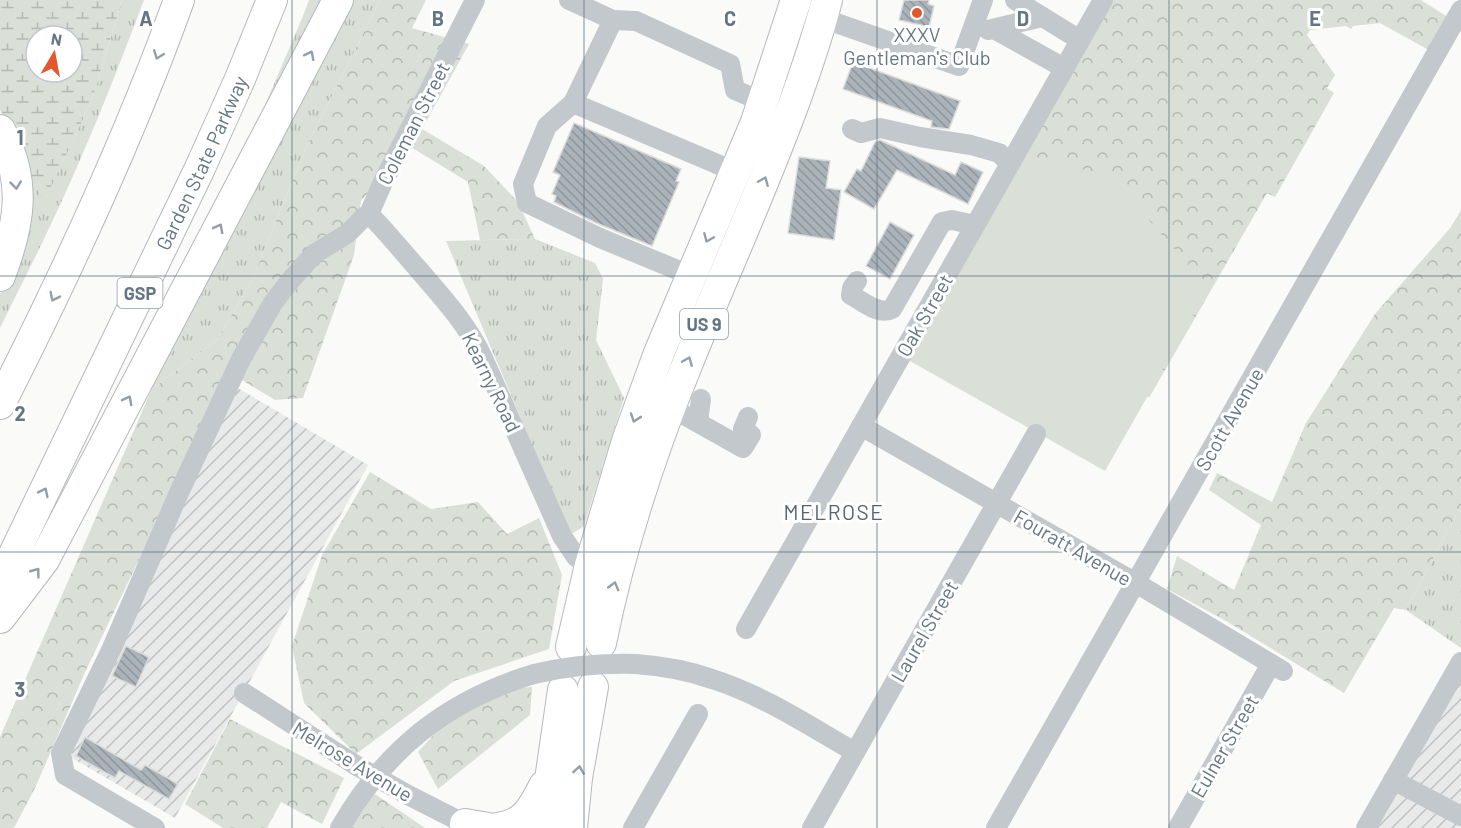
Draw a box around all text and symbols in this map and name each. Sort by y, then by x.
text: A [139,6,153,30]
text: B [432,6,444,30]
text: C [724,6,736,30]
marker: XXXV Gentleman's Club [910,6,924,20]
text: D [1017,6,1029,30]
text: E [1309,6,1321,30]
place label: XXXV Gentleman's Club [843,22,991,69]
north arrow [24,24,84,84]
text: N [50,28,64,49]
one-way arrow [153,49,166,60]
one-way arrow [303,51,314,61]
street label: Coleman Street [372,58,454,188]
street label: Garden State Parkway [150,72,252,254]
text: 1 [16,125,24,149]
one-way arrow [757,176,769,187]
one-way arrow [9,181,22,190]
one-way arrow [212,224,223,234]
one-way arrow [703,231,715,242]
street label: Oak Street [891,270,957,360]
road number: GSP [118,278,162,308]
one-way arrow [49,290,61,301]
road number: US 9 [680,309,728,339]
street label: Kearny Road [458,328,526,436]
one-way arrow [681,356,693,367]
street label: Scott Avenue [1190,363,1268,475]
one-way arrow [121,396,132,406]
text: 2 [14,401,26,425]
one-way arrow [630,413,643,423]
one-way arrow [36,488,48,499]
district label: MELROSE [783,499,885,524]
street label: Fouratt Avenue [1010,504,1136,590]
one-way arrow [28,567,39,578]
street label: Laurel Street [885,576,963,686]
one-way arrow [607,581,620,591]
text: 3 [15,677,25,701]
street label: Eulner Street [1185,690,1263,802]
street label: Melrose Avenue [289,716,417,806]
one-way arrow [572,765,584,775]

